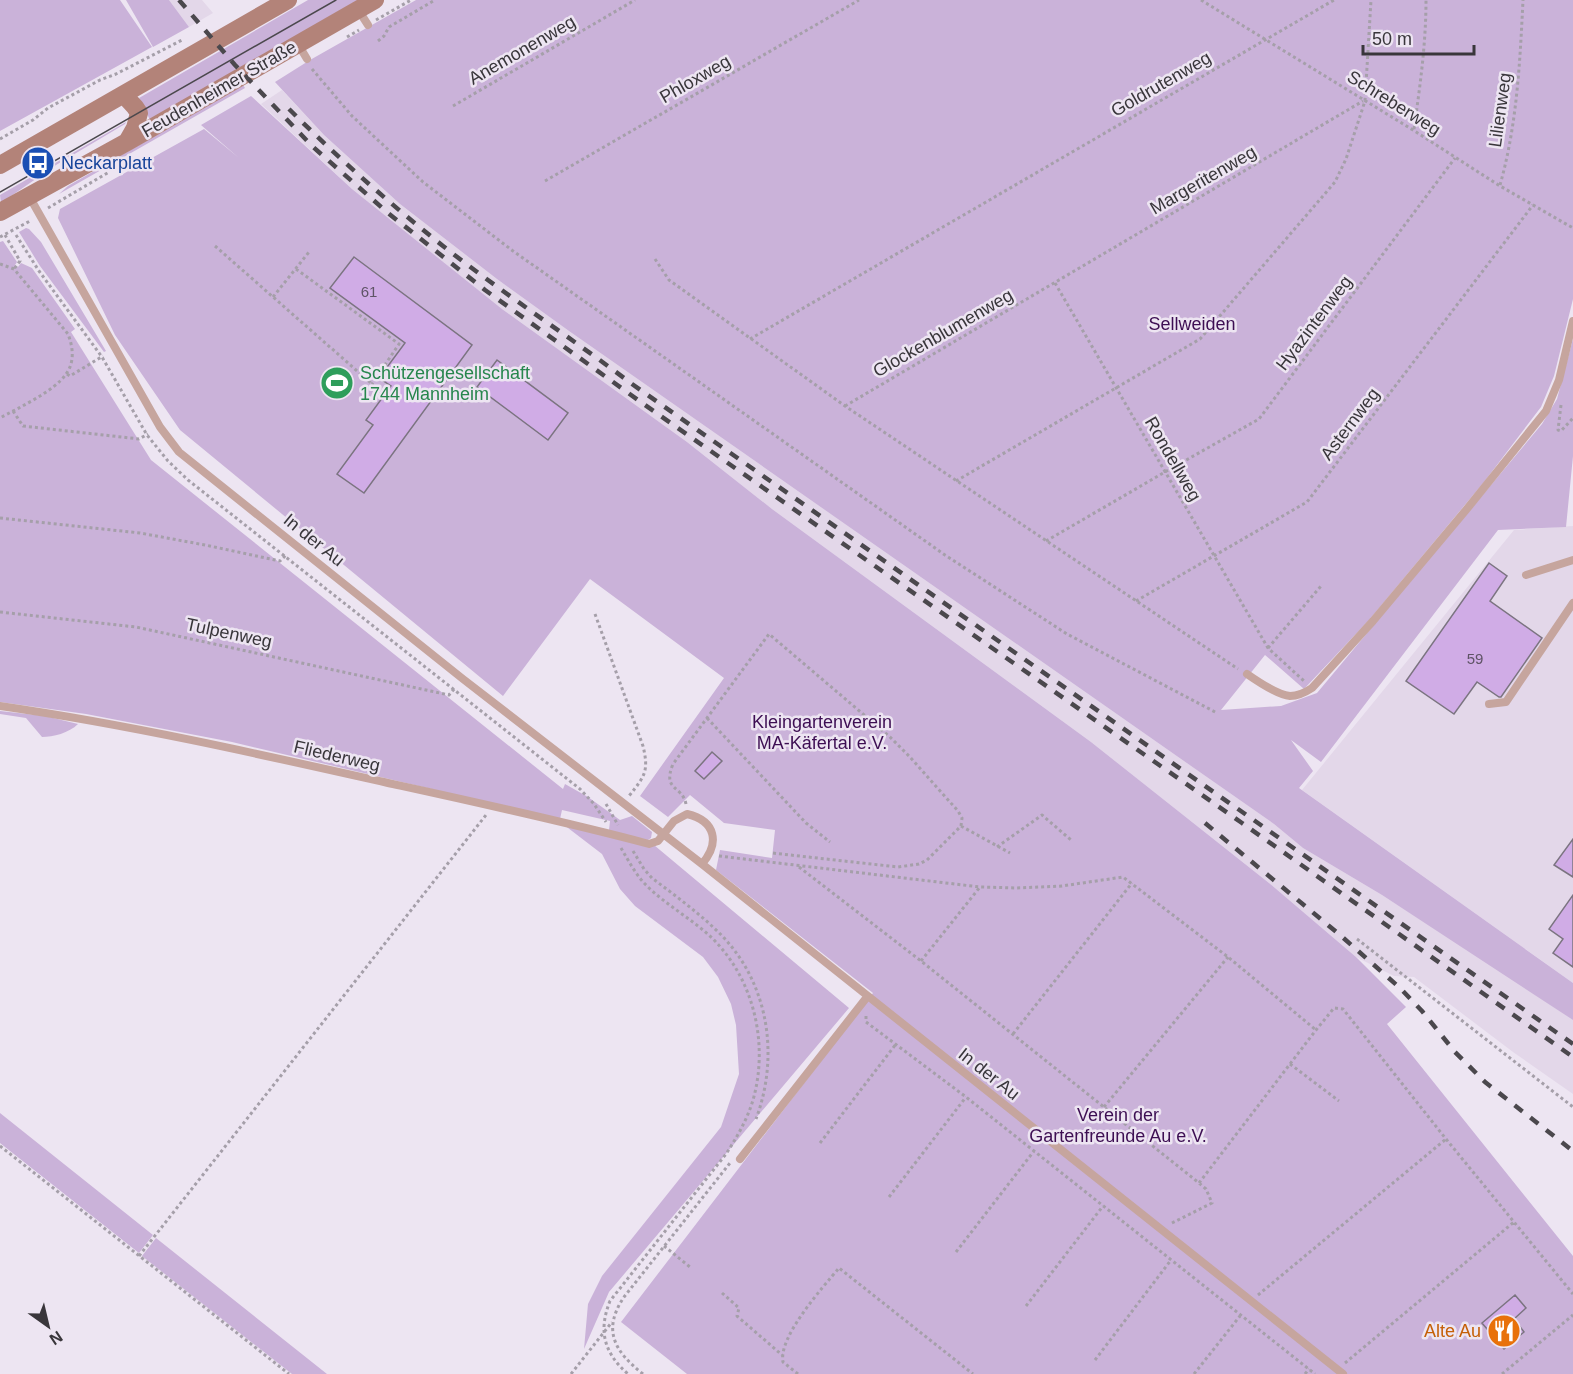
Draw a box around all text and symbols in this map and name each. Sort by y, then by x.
street label: Anemonenweg [465,11,579,89]
scale bar [1363,18,1474,56]
text: 50 m [1372,29,1412,49]
street label: Feudenheimer Straße [138,37,300,141]
street label: Goldrutenweg [1107,47,1215,121]
street label: Phloxweg [656,51,734,107]
street label: Schreberweg [1344,66,1444,140]
street label: Lilienweg [1485,71,1515,149]
street label: Margeritenweg [1146,142,1260,218]
bus stop icon: Neckarplatt [20,145,56,181]
place label: Neckarplatt [61,153,152,173]
street label: Hyazintenweg [1272,272,1356,374]
house number: 61 [361,283,377,300]
street label: Glockenblumenweg [870,285,1016,381]
park label: Sellweiden [1148,314,1236,334]
place label: Schützengesellschaft 1744 Mannheim [360,363,530,404]
sports icon: Schützengesellschaft 1744 Mannheim [319,365,355,401]
street label: Asternweg [1316,384,1384,464]
street label: Rondellweg [1141,413,1205,505]
street label: In der Au [280,510,348,570]
street label: Tulpenweg [184,614,274,652]
house number: 59 [1467,650,1483,667]
park label: Kleingartenverein MA-Käfertal e.V. [752,712,892,753]
street label: Fliederweg [292,736,382,776]
street label: In der Au [954,1044,1024,1104]
park label: Verein der Gartenfreunde Au e.V. [1029,1105,1207,1146]
north arrow [18,1296,78,1356]
restaurant icon: Alte Au [1486,1313,1522,1349]
place label: Alte Au [1424,1321,1481,1341]
text: N [47,1328,66,1348]

